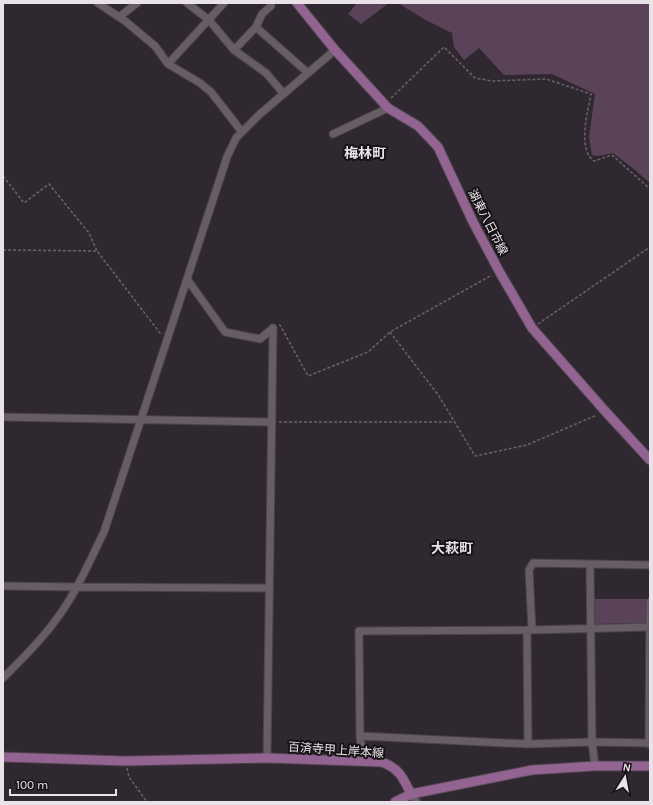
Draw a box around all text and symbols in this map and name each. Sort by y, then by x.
district label: 梅林町 [344,145,386,162]
street label: 湖東八日市線 [465,187,511,257]
district label: 大萩町 [431,540,473,557]
street label: 百済寺甲上岸本線 [288,740,384,760]
north arrow [605,757,645,797]
text: N [622,761,632,775]
scale bar [10,771,116,797]
text: 100 m [16,778,48,792]

